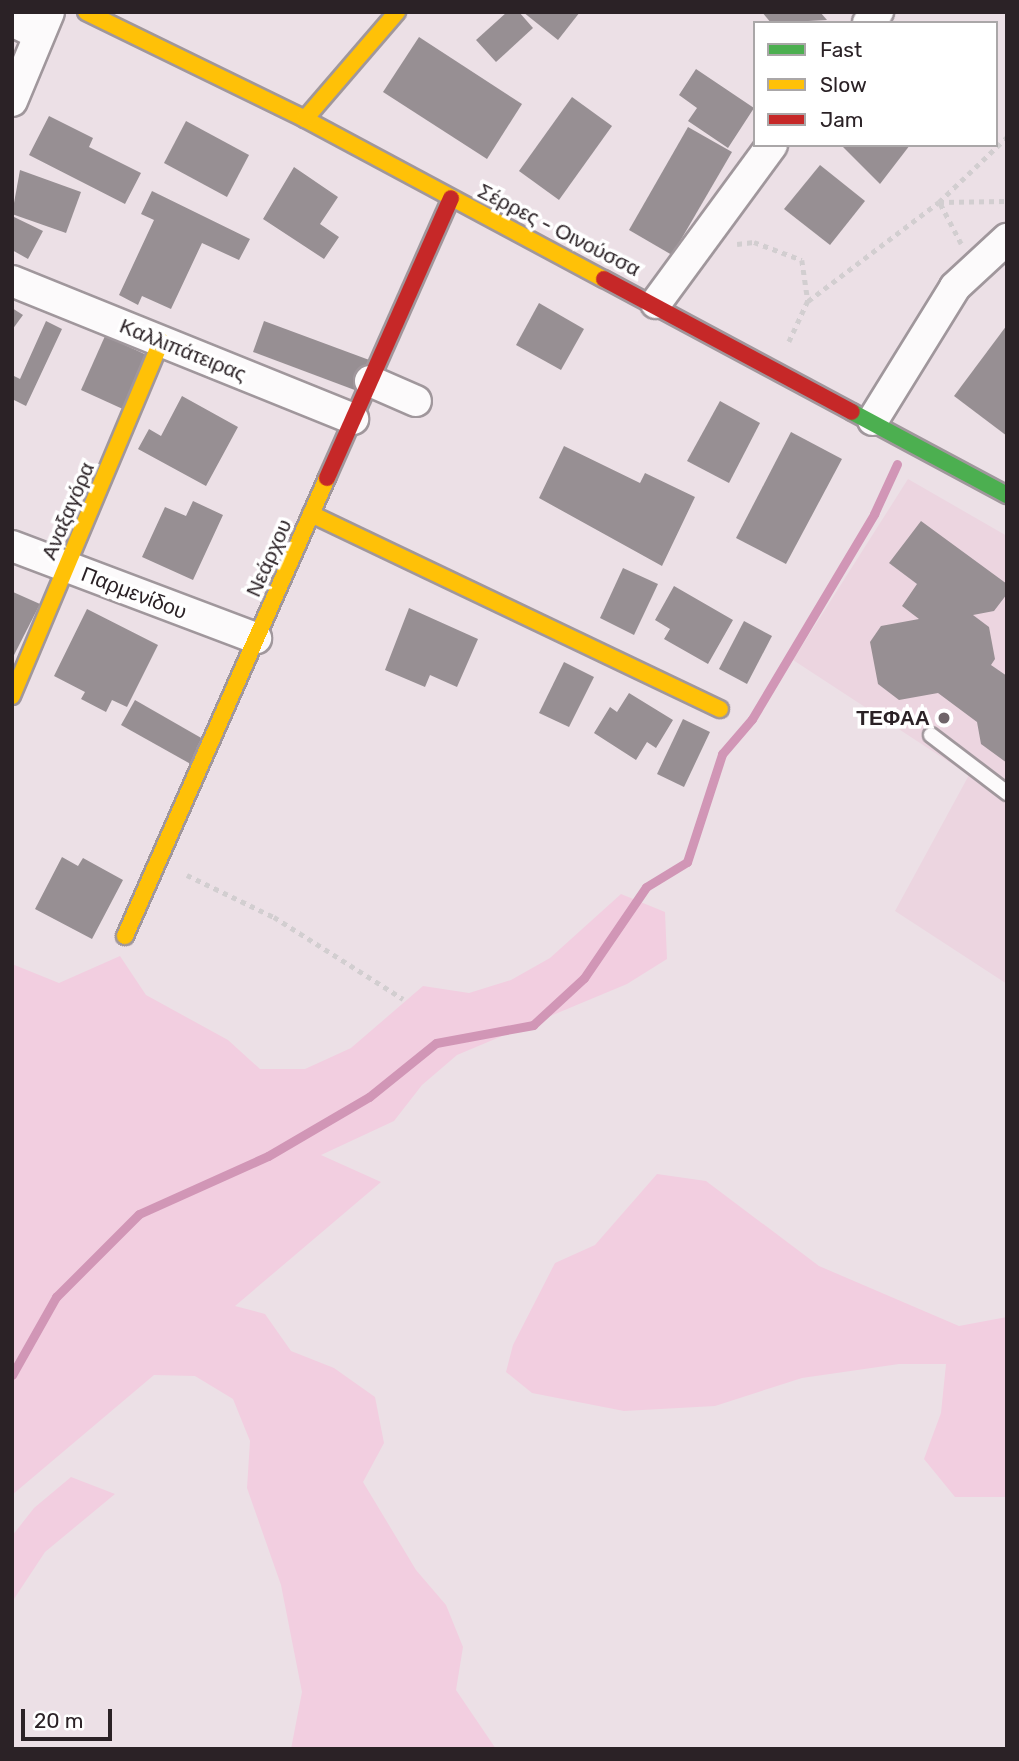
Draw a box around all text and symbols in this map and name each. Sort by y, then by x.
legend [753,21,998,147]
text: Fast [820,37,862,62]
text: Slow [820,72,867,97]
text: Jam [820,107,864,132]
street label: Σέρρες - Οινούσσα [474,178,644,282]
street label: Καλλιπάτειρας [116,313,250,387]
street label: Αναξαγόρα [36,458,100,564]
street label: Νεάρχου [241,515,297,601]
street label: Παρμενίδου [78,561,190,625]
place label: ΤΕΦΑΑ [856,705,930,731]
marker: ΤΕΦΑΑ [936,710,952,726]
scale bar [24,1694,116,1738]
text: 20 m [34,1708,83,1733]

